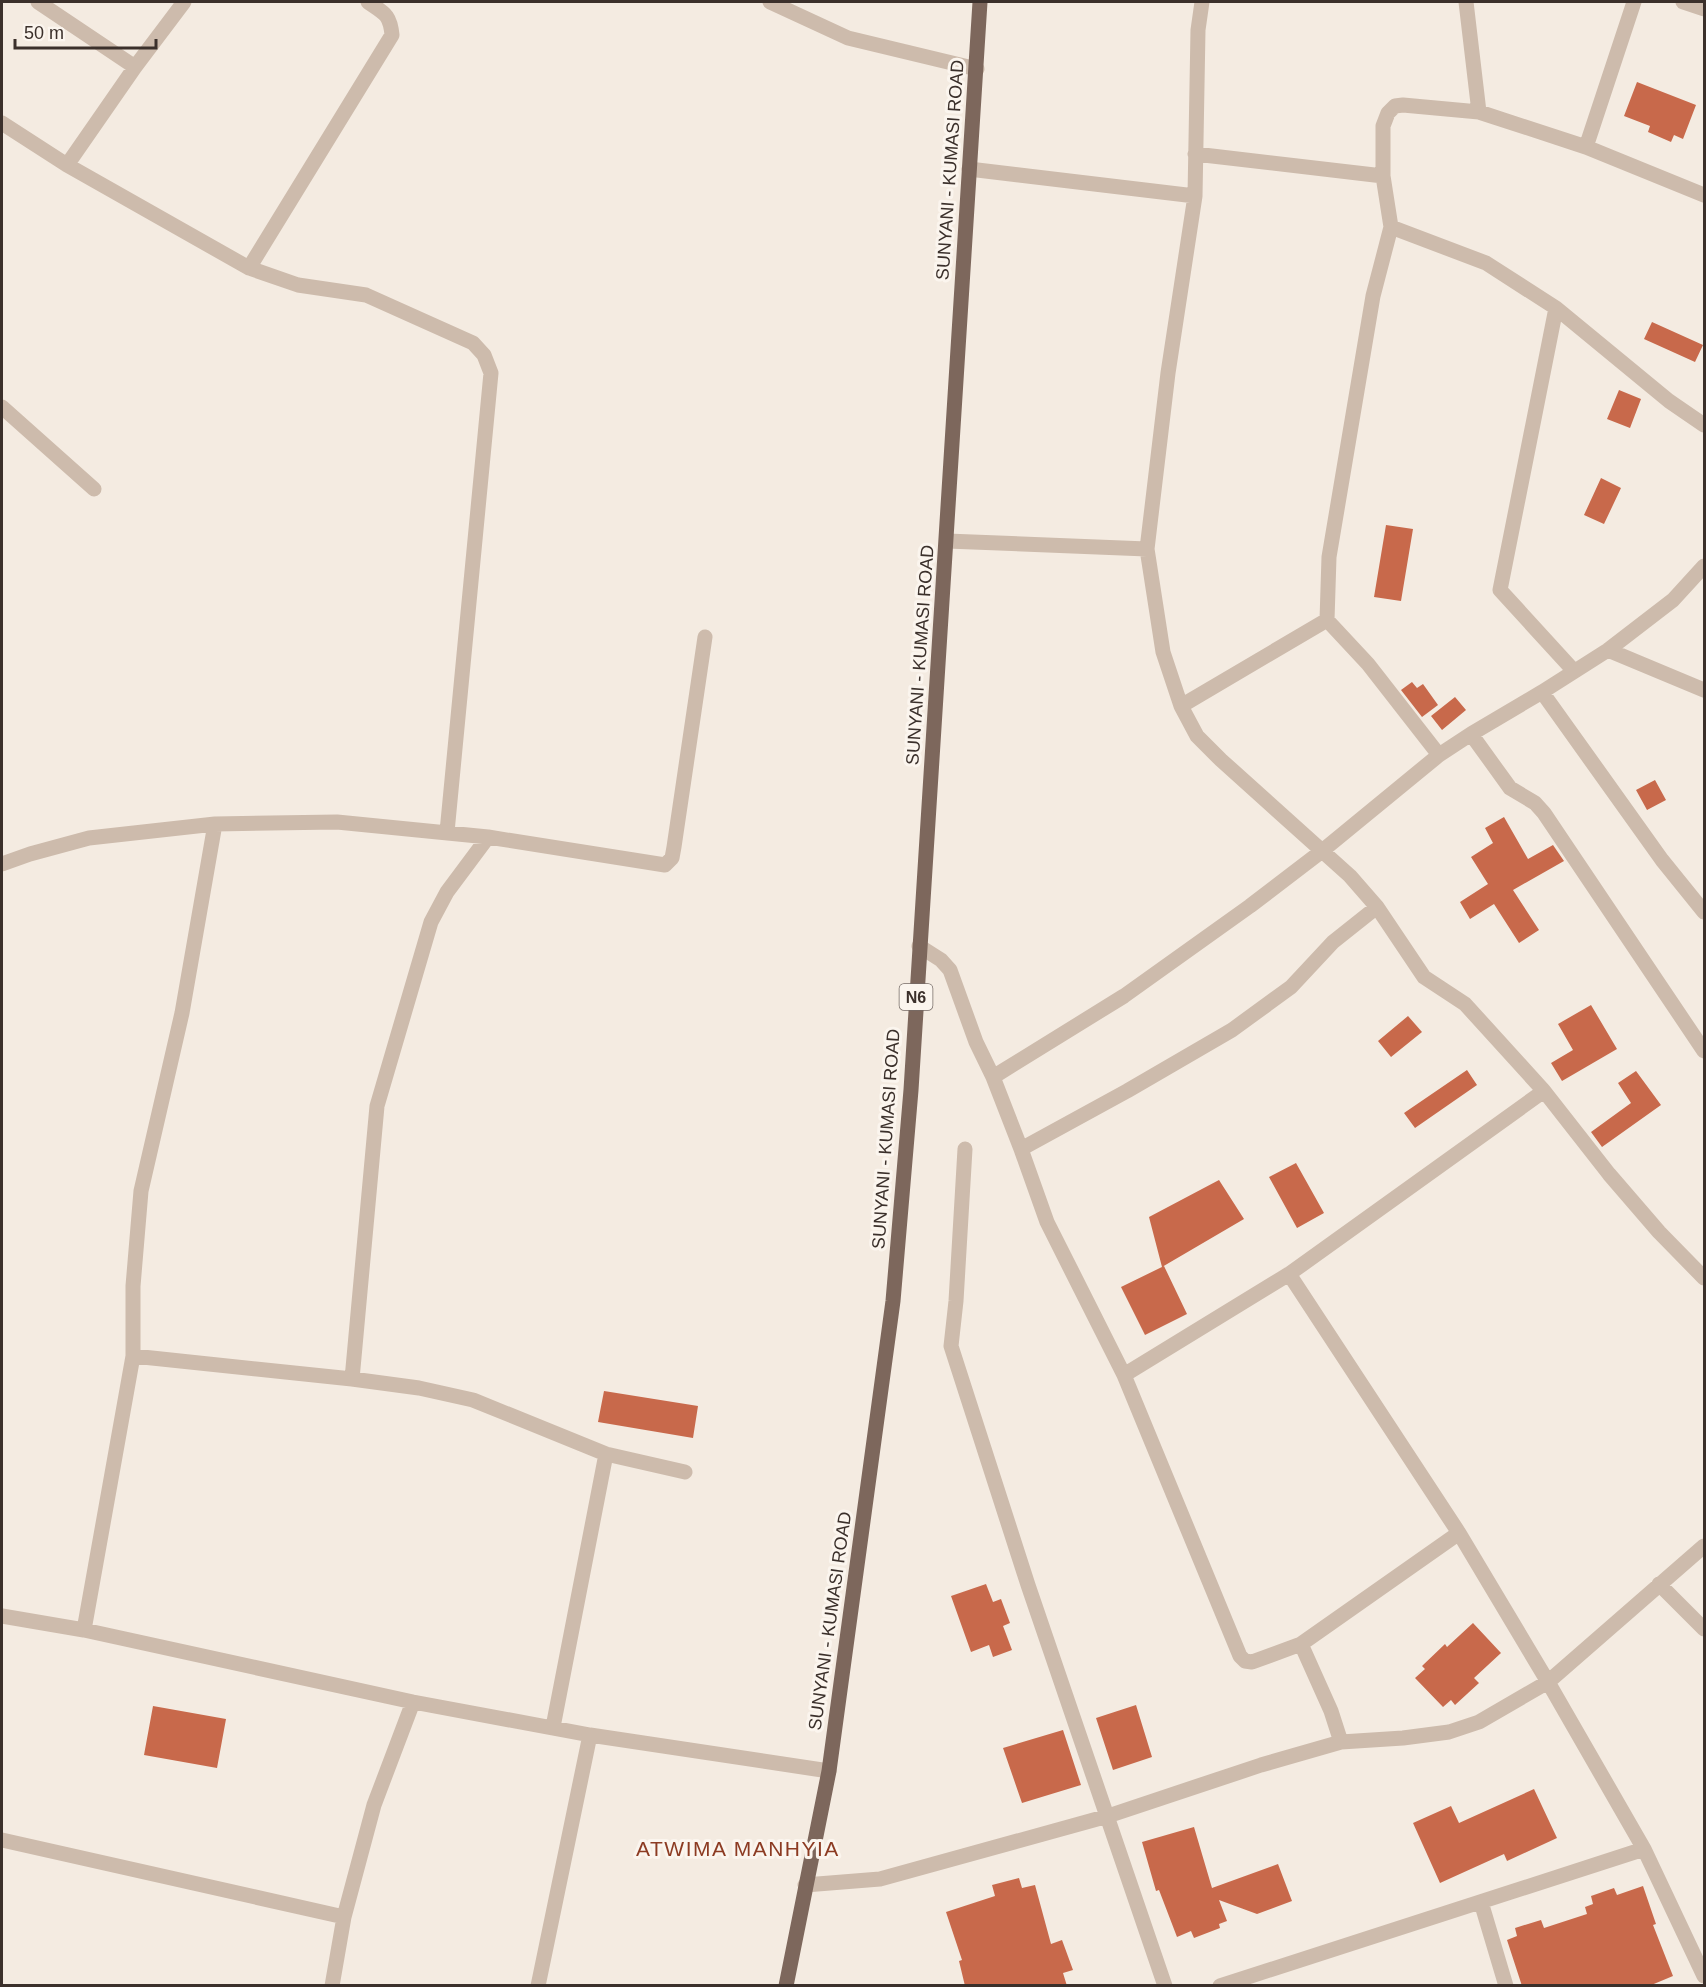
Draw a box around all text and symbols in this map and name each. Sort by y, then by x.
scale bar [15,12,156,50]
text: 50 m [24,23,64,43]
street label: SUNYANI - KUMASI ROAD [932,59,968,281]
street label: SUNYANI - KUMASI ROAD [902,544,938,766]
road number: N6 [900,984,932,1010]
street label: SUNYANI - KUMASI ROAD [868,1028,904,1250]
street label: SUNYANI - KUMASI ROAD [805,1510,855,1732]
district label: ATWIMA MANHYIA [636,1837,840,1860]

